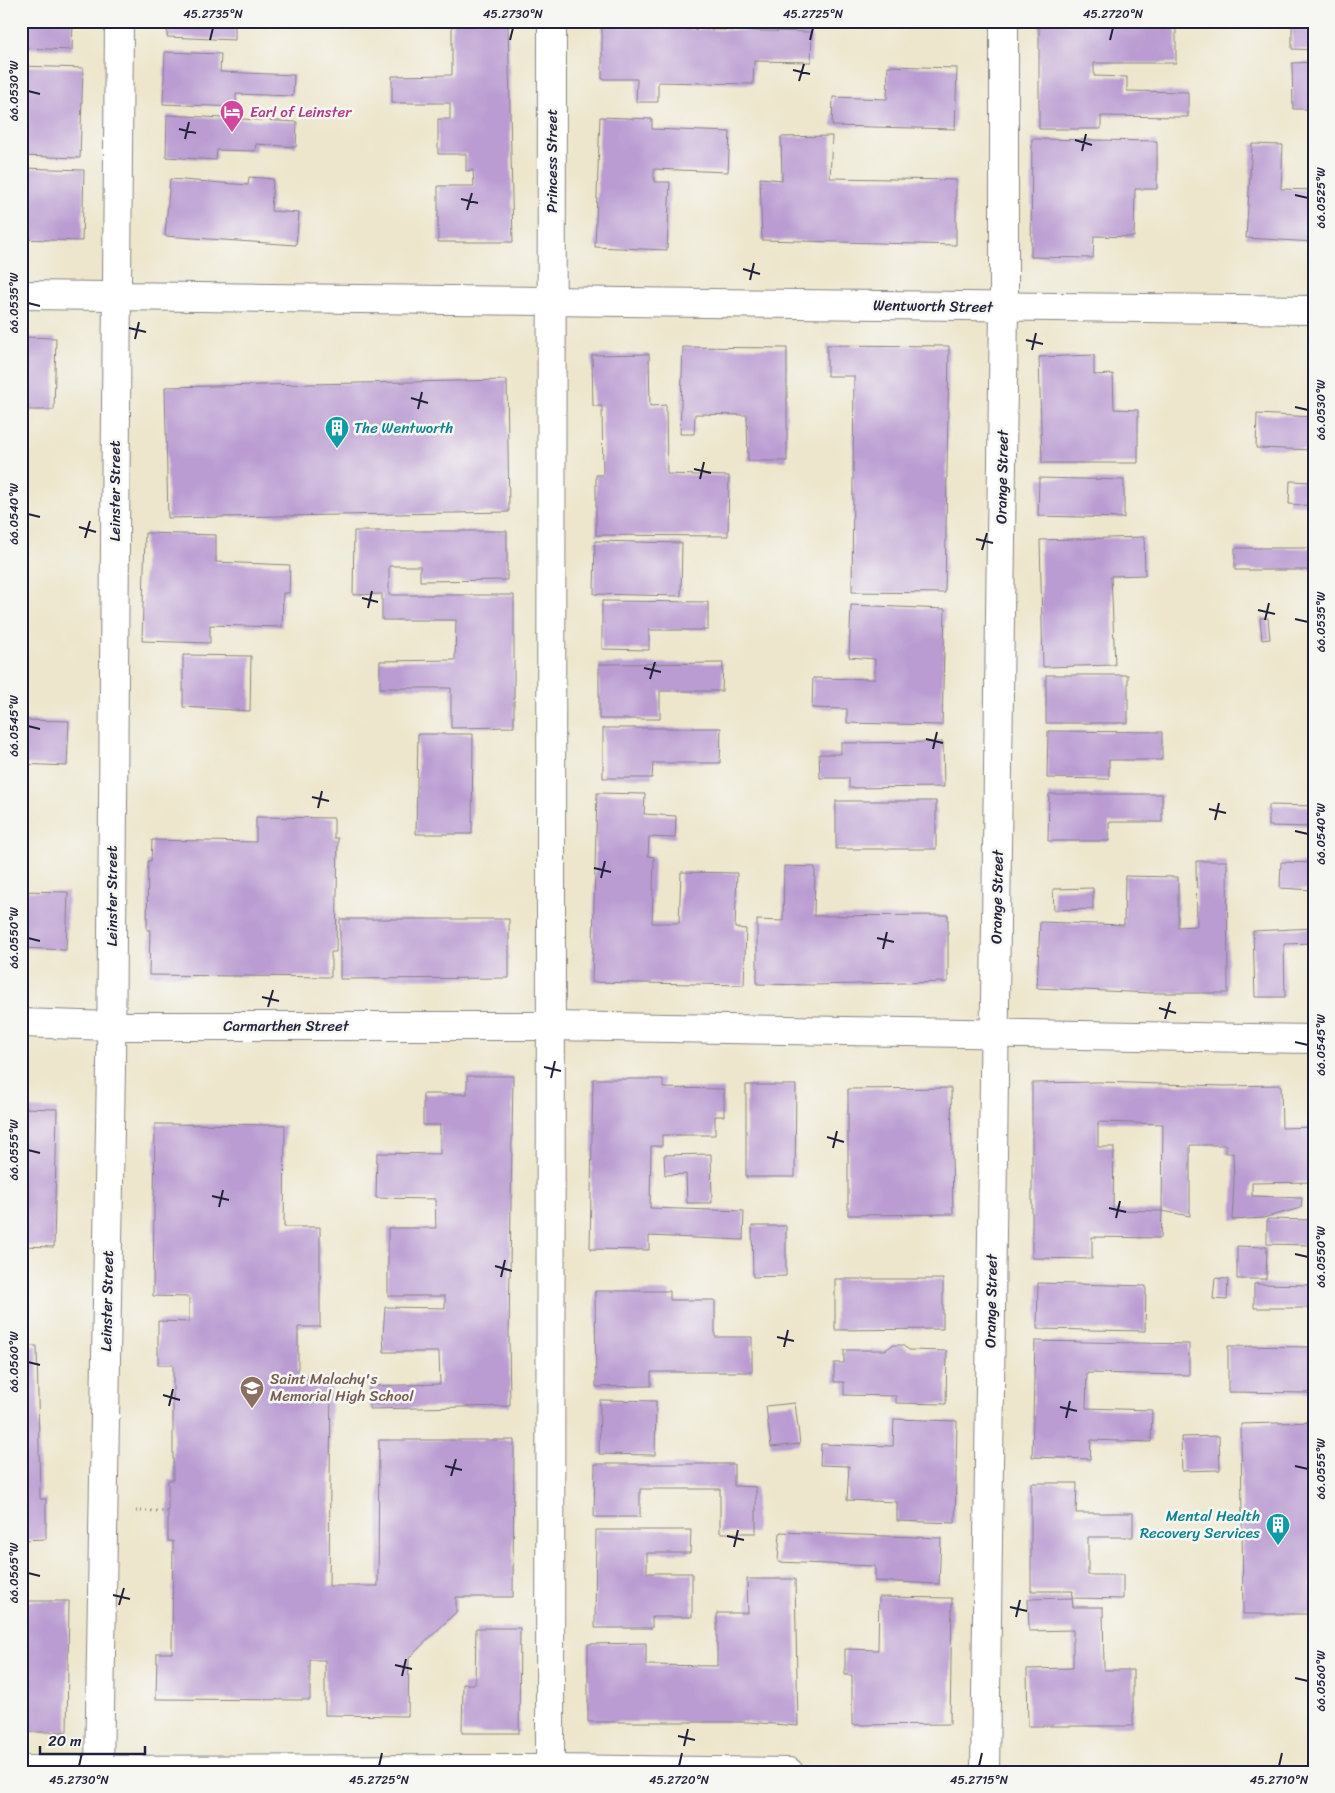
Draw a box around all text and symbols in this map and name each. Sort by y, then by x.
text: 45.2735°N [183,3,243,25]
text: 45.2730°N [483,3,544,25]
text: 45.2725°N [783,3,844,25]
text: 45.2720°N [1083,3,1144,25]
text: 66.0530°W [3,60,25,121]
hotel icon: Earl of Leinster [219,99,245,133]
place label: Earl of Leinster [250,99,352,125]
street label: Princess Street [539,109,565,213]
text: 66.0525°W [1310,167,1332,228]
text: 66.0535°W [3,272,25,333]
street label: Wentworth Street [873,292,994,320]
text: 66.0530°W [1310,379,1332,440]
building icon: The Wentworth [324,415,350,449]
place label: The Wentworth [354,415,453,441]
street label: Orange Street [988,429,1016,524]
street label: Leinster Street [102,440,128,542]
text: 66.0540°W [3,482,25,545]
text: 66.0535°W [1310,591,1332,652]
text: 66.0545°W [3,695,25,757]
text: 66.0540°W [1310,802,1332,865]
street label: Leinster Street [99,845,125,947]
street label: Orange Street [983,849,1011,944]
text: 66.0550°W [3,907,25,969]
street label: Carmarthen Street [223,1013,350,1039]
text: 66.0545°W [1310,1014,1332,1076]
text: 66.0555°W [3,1119,25,1181]
text: 66.0550°W [1310,1226,1332,1288]
street label: Leinster Street [93,1250,121,1352]
street label: Orange Street [977,1253,1005,1348]
text: 66.0560°W [3,1331,25,1392]
place label: Saint Malachy's Memorial High School [270,1366,414,1409]
school or university icon: Saint Malachy's Memorial High School [239,1375,265,1409]
text: 66.0555°W [1310,1438,1332,1500]
place label: Mental Health Recovery Services [1140,1503,1260,1546]
building icon: Mental Health Recovery Services [1265,1512,1291,1546]
text: 66.0565°W [3,1542,25,1603]
text: 66.0560°W [1310,1650,1332,1711]
scale bar [40,1723,145,1755]
text: 20 m [48,1728,82,1754]
text: 45.2730°N [49,1769,110,1791]
text: 45.2725°N [349,1769,410,1791]
text: 45.2720°N [649,1769,710,1791]
text: 45.2715°N [950,1769,1009,1791]
text: 45.2710°N [1250,1769,1309,1791]

